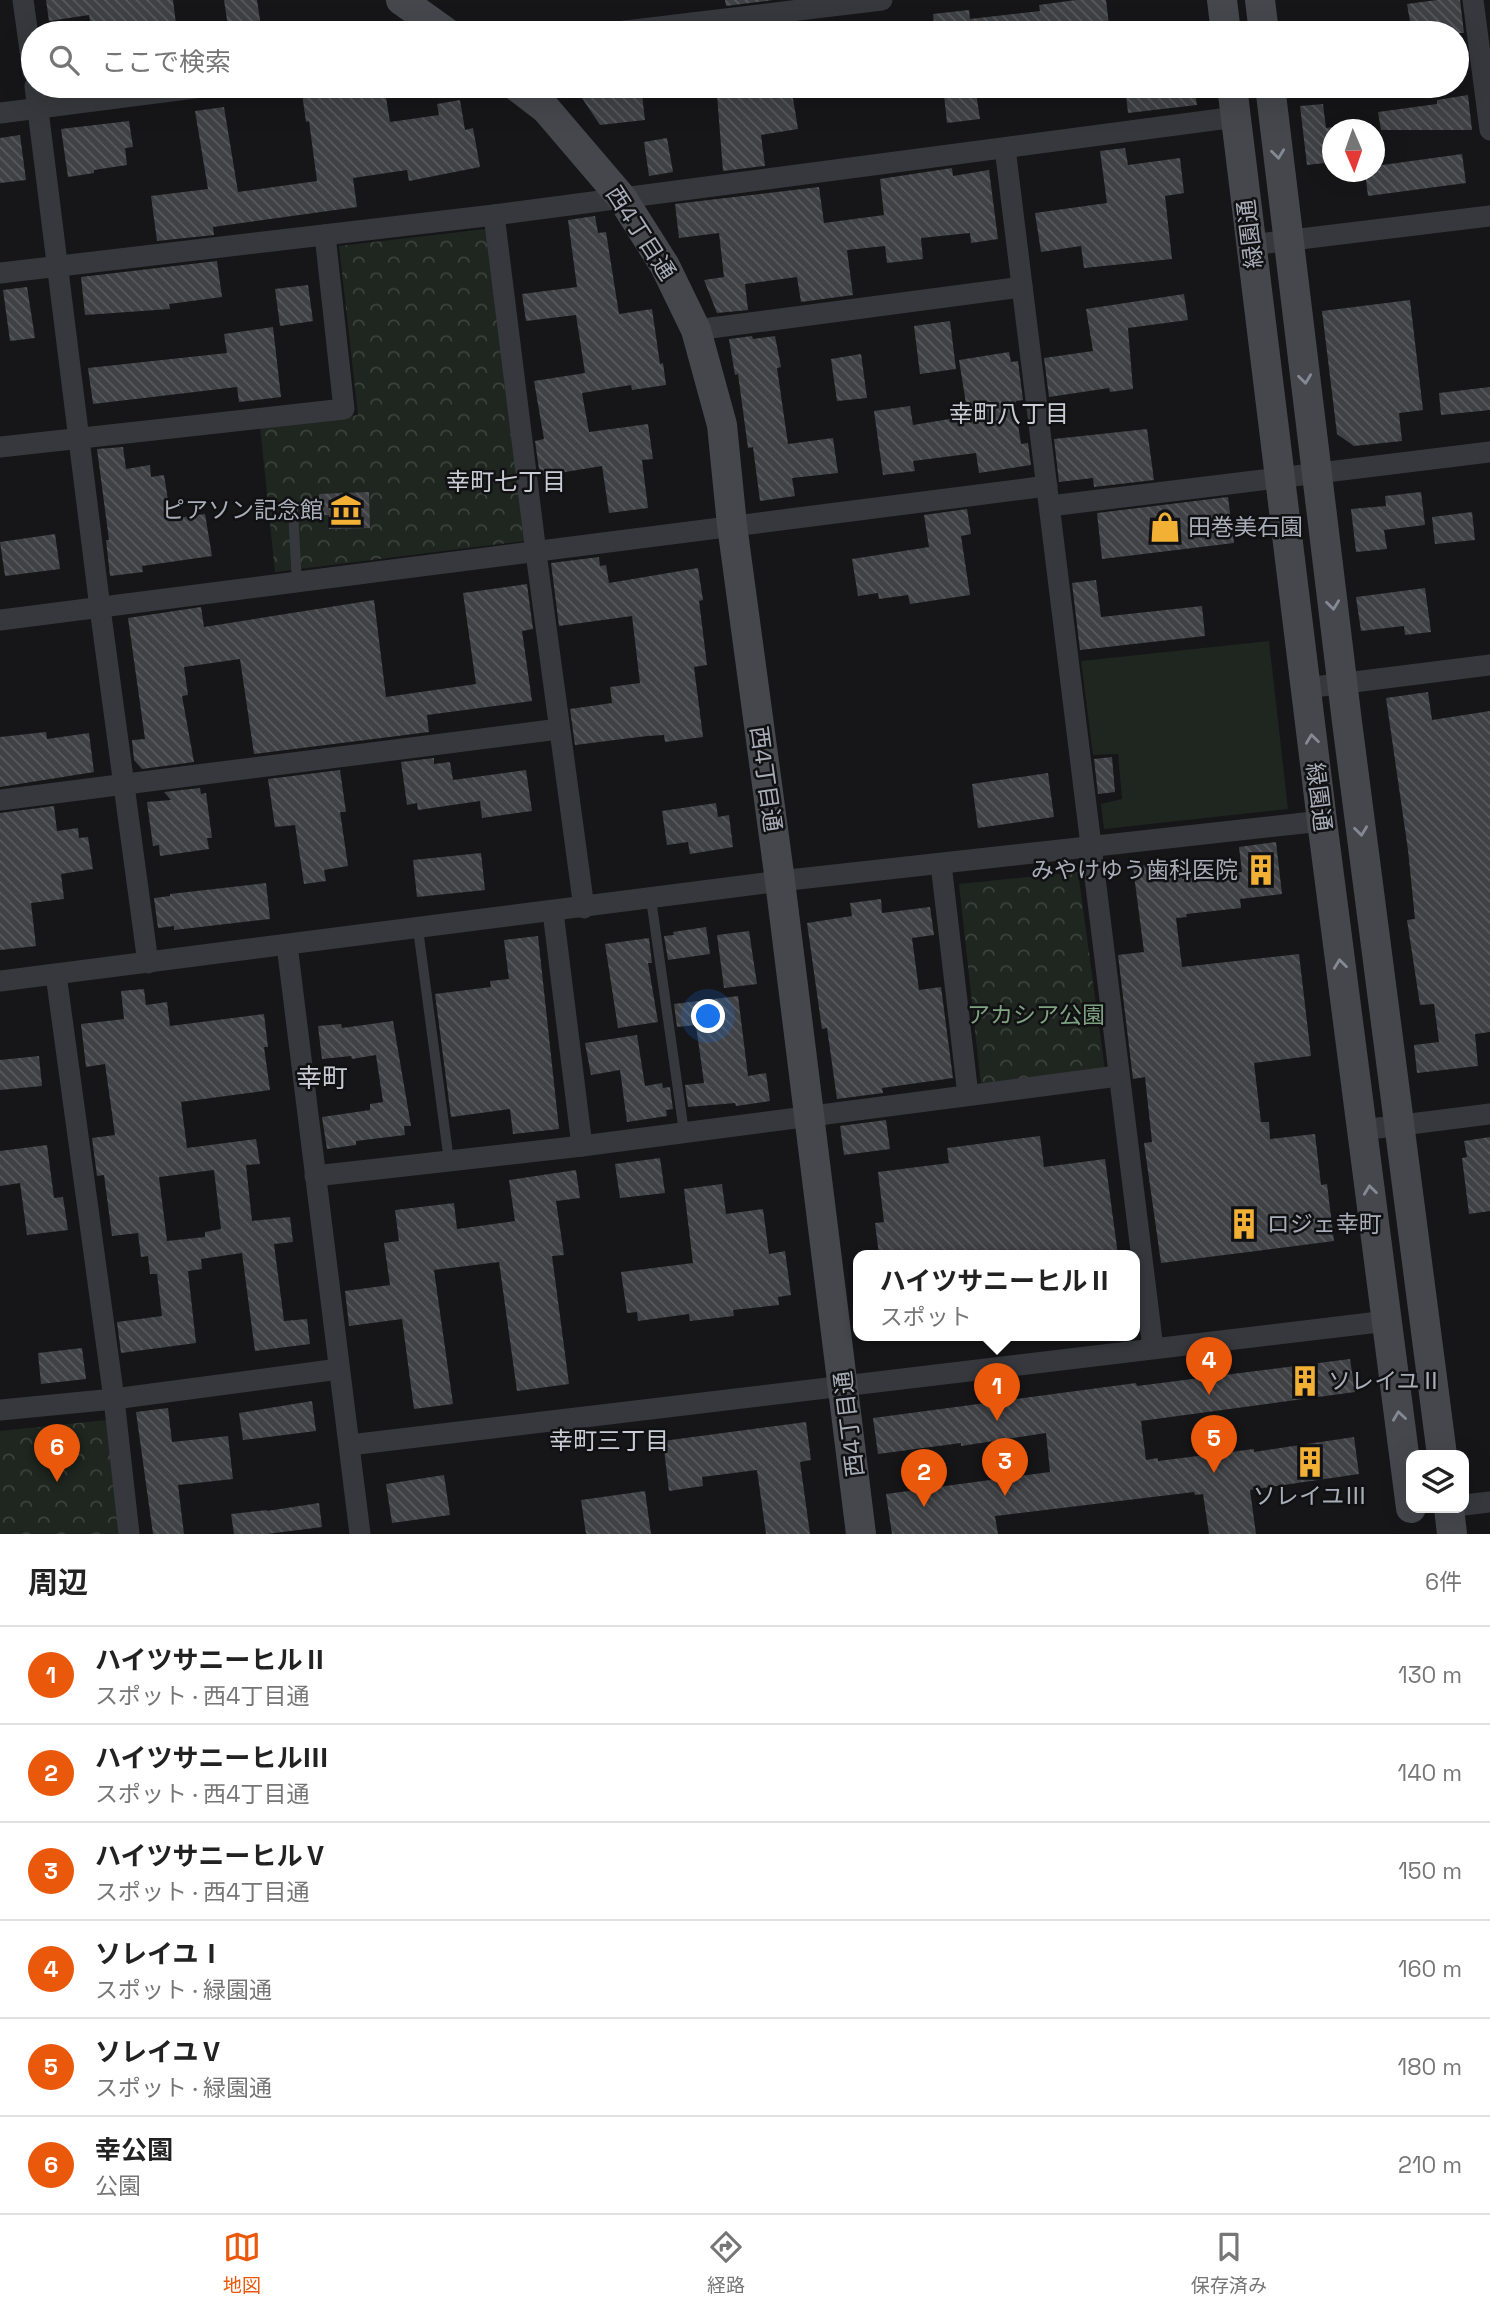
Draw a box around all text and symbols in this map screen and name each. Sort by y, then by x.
search box [21,21,1469,98]
icon: search [45,41,83,79]
text: ここで検索 [101,45,231,79]
north arrow [1322,119,1385,182]
one-way arrow [1270,148,1285,159]
street label: 西4丁目通 [599,180,683,286]
street label: 緑園通 [1231,198,1269,270]
one-way arrow [1298,374,1313,385]
district label: 幸町八丁目 [949,398,1069,429]
district label: 幸町七丁目 [446,466,566,497]
museum icon: ピアソン記念館 [329,493,363,527]
place label: ピアソン記念館 [162,495,323,525]
shop icon: 田巻美石園 [1148,510,1182,544]
place label: 田巻美石園 [1188,512,1303,542]
one-way arrow [1325,599,1340,611]
street label: 西4丁目通 [744,724,788,834]
one-way arrow [1304,733,1319,745]
street label: 緑園通 [1300,761,1338,833]
one-way arrow [1353,825,1368,837]
building icon: みやけゆう歯科医院 [1244,853,1278,887]
place label: みやけゆう歯科医院 [1031,855,1238,885]
one-way arrow [1333,959,1348,970]
your location [691,999,725,1033]
park label: アカシア公園 [967,1000,1105,1030]
district label: 幸町 [296,1061,348,1095]
one-way arrow [1362,1184,1377,1196]
building icon: ロジェ幸町 [1227,1207,1261,1241]
place label: ロジェ幸町 [1267,1209,1382,1239]
popup [853,1250,1140,1341]
text: ハイツサニーヒルⅡ [880,1264,1113,1298]
text: スポット [880,1302,972,1332]
pin: 4 [1186,1337,1232,1395]
pin: 1 [974,1363,1020,1421]
building icon: ソレイユⅡ [1288,1364,1322,1398]
place label: ソレイユⅡ [1328,1366,1443,1396]
street label: 西4丁目通 [828,1369,870,1479]
one-way arrow [1392,1410,1407,1422]
pin: 5 [1191,1415,1237,1473]
pin: 6 [34,1424,80,1482]
district label: 幸町三丁目 [549,1425,669,1456]
pin: 3 [982,1438,1028,1496]
building icon: ソレイユⅢ [1293,1445,1327,1479]
pin: 2 [901,1449,947,1507]
map controls [1406,1450,1469,1513]
button: layers [1406,1450,1469,1513]
place label: ソレイユⅢ [1253,1481,1367,1511]
text: 周辺 [28,1563,88,1602]
text: 6件 [1425,1567,1462,1597]
text: ハイツサニーヒルⅡ [95,1643,328,1677]
text: 1 [46,1660,56,1690]
text: 130 m [1398,1660,1462,1690]
text: スポット · 西4丁目通 [95,1681,310,1711]
text: ハイツサニーヒルⅢ [95,1741,328,1775]
text: 2 [44,1758,58,1788]
text: 140 m [1398,1758,1462,1788]
text: スポット · 西4丁目通 [95,1779,310,1809]
text: ハイツサニーヒルⅤ [95,1839,328,1873]
text: 3 [44,1856,58,1886]
text: 150 m [1398,1856,1462,1886]
text: スポット · 西4丁目通 [95,1877,310,1907]
text: ソレイユⅠ [95,1937,224,1971]
text: 4 [44,1954,58,1984]
text: 160 m [1398,1954,1462,1984]
text: スポット · 緑園通 [95,1975,272,2005]
text: ソレイユⅤ [95,2035,224,2069]
text: 5 [44,2052,58,2082]
text: 180 m [1398,2052,1462,2082]
text: スポット · 緑園通 [95,2073,272,2103]
text: 幸公園 [95,2133,173,2167]
text: 6 [44,2150,58,2180]
text: 210 m [1398,2150,1462,2180]
text: 公園 [95,2171,141,2201]
tab: 地図 [223,2228,261,2298]
tab: 経路 [707,2228,745,2298]
tab: 保存済み [1191,2228,1267,2298]

